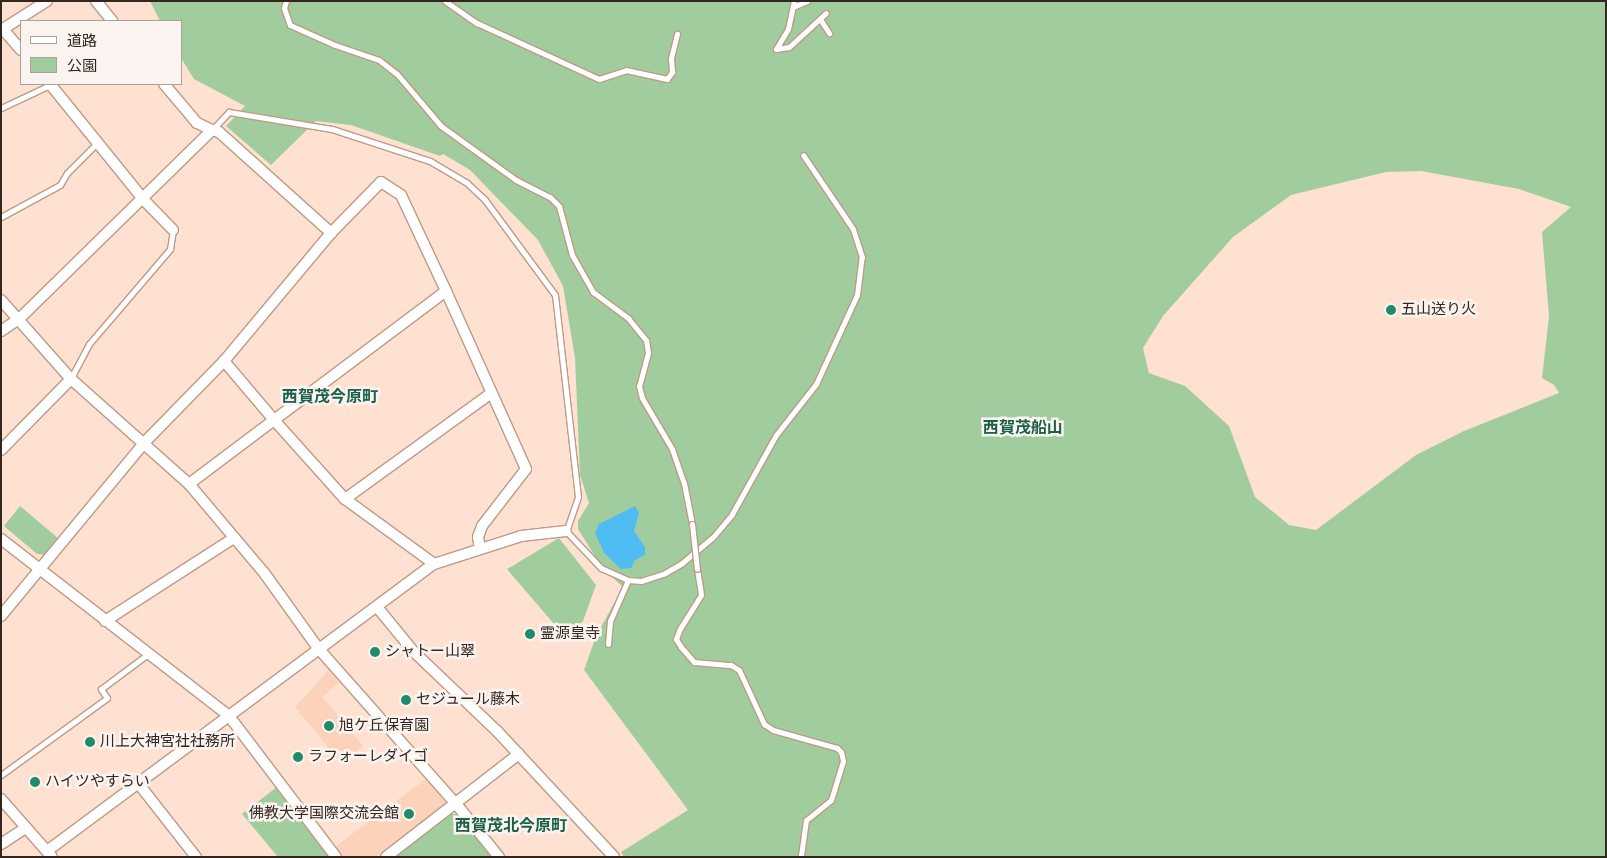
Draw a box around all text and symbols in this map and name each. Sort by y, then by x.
legend [20,20,182,85]
text: 道路 [67,32,97,50]
text: 公園 [67,57,97,75]
place label: 五山送り火 [1401,301,1476,319]
marker: 五山送り火 [1385,304,1397,316]
district label: 西賀茂今原町 [282,387,378,407]
district label: 西賀茂船山 [983,418,1063,438]
place label: 霊源皇寺 [540,625,600,643]
marker: 霊源皇寺 [524,628,536,640]
place label: シャトー山翠 [385,643,475,661]
marker: シャトー山翠 [369,646,381,658]
place label: セジュール藤木 [416,691,521,709]
marker: セジュール藤木 [400,694,412,706]
place label: 旭ケ丘保育園 [339,717,429,735]
marker: 旭ケ丘保育園 [323,720,335,732]
place label: 川上大神宮社社務所 [100,733,235,751]
marker: 川上大神宮社社務所 [84,736,96,748]
place label: ラフォーレダイゴ [308,748,428,766]
marker: ラフォーレダイゴ [292,751,304,763]
place label: ハイツやすらい [45,773,150,791]
marker: ハイツやすらい [29,776,41,788]
place label: 佛教大学国際交流会館 [249,805,399,823]
marker: 佛教大学国際交流会館 [403,808,415,820]
district label: 西賀茂北今原町 [455,816,567,836]

